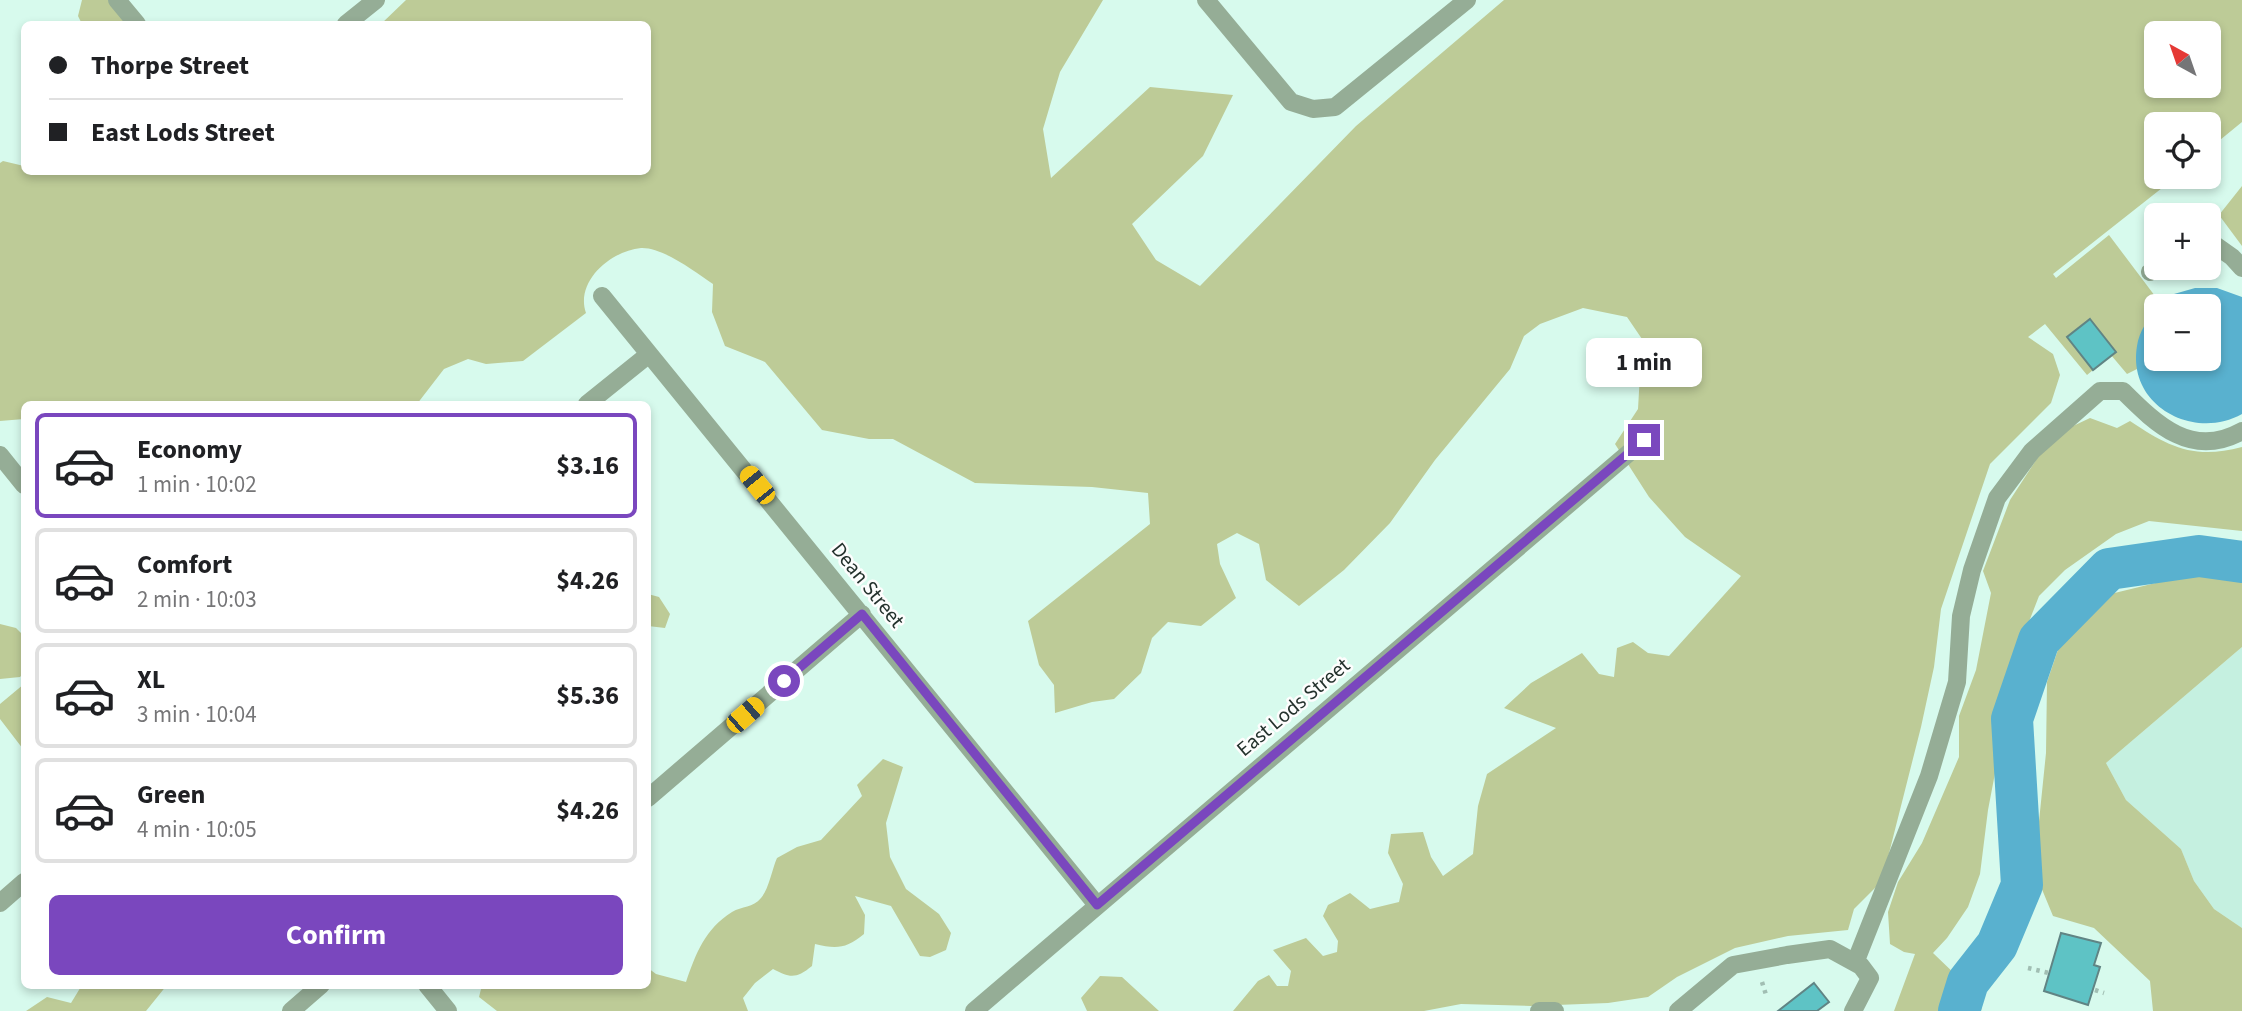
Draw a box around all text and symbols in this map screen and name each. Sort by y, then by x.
north arrow [2144,21,2221,98]
map controls [2144,21,2221,371]
text: Thorpe Street [91,47,249,84]
button: locate [2144,112,2221,189]
text: East Lods Street [91,114,275,151]
button: + [2144,203,2221,280]
button: − [2144,294,2221,371]
callout: 1 min [1586,338,1702,388]
text: 1 min [1616,346,1672,379]
route end [1628,424,1660,456]
text: Economy [137,431,242,468]
icon: car [53,434,116,497]
text: $3.16 [556,447,619,484]
car [736,462,779,508]
text: 1 min · 10:02 [137,468,257,501]
street label: Dean Street [824,536,912,634]
text: Comfort [137,546,232,583]
icon: car [53,549,116,612]
text: $4.26 [556,562,619,599]
text: 2 min · 10:03 [137,583,257,616]
street label: East Lods Street [1230,651,1356,763]
text: XL [137,661,165,698]
icon: car [53,664,116,727]
route start [768,665,800,697]
text: $5.36 [556,677,619,714]
car [723,693,768,737]
text: 3 min · 10:04 [137,698,257,731]
text: Green [137,776,205,813]
icon: car [53,779,116,842]
text: $4.26 [556,792,619,829]
text: 4 min · 10:05 [137,813,257,846]
button: Confirm [49,895,623,975]

